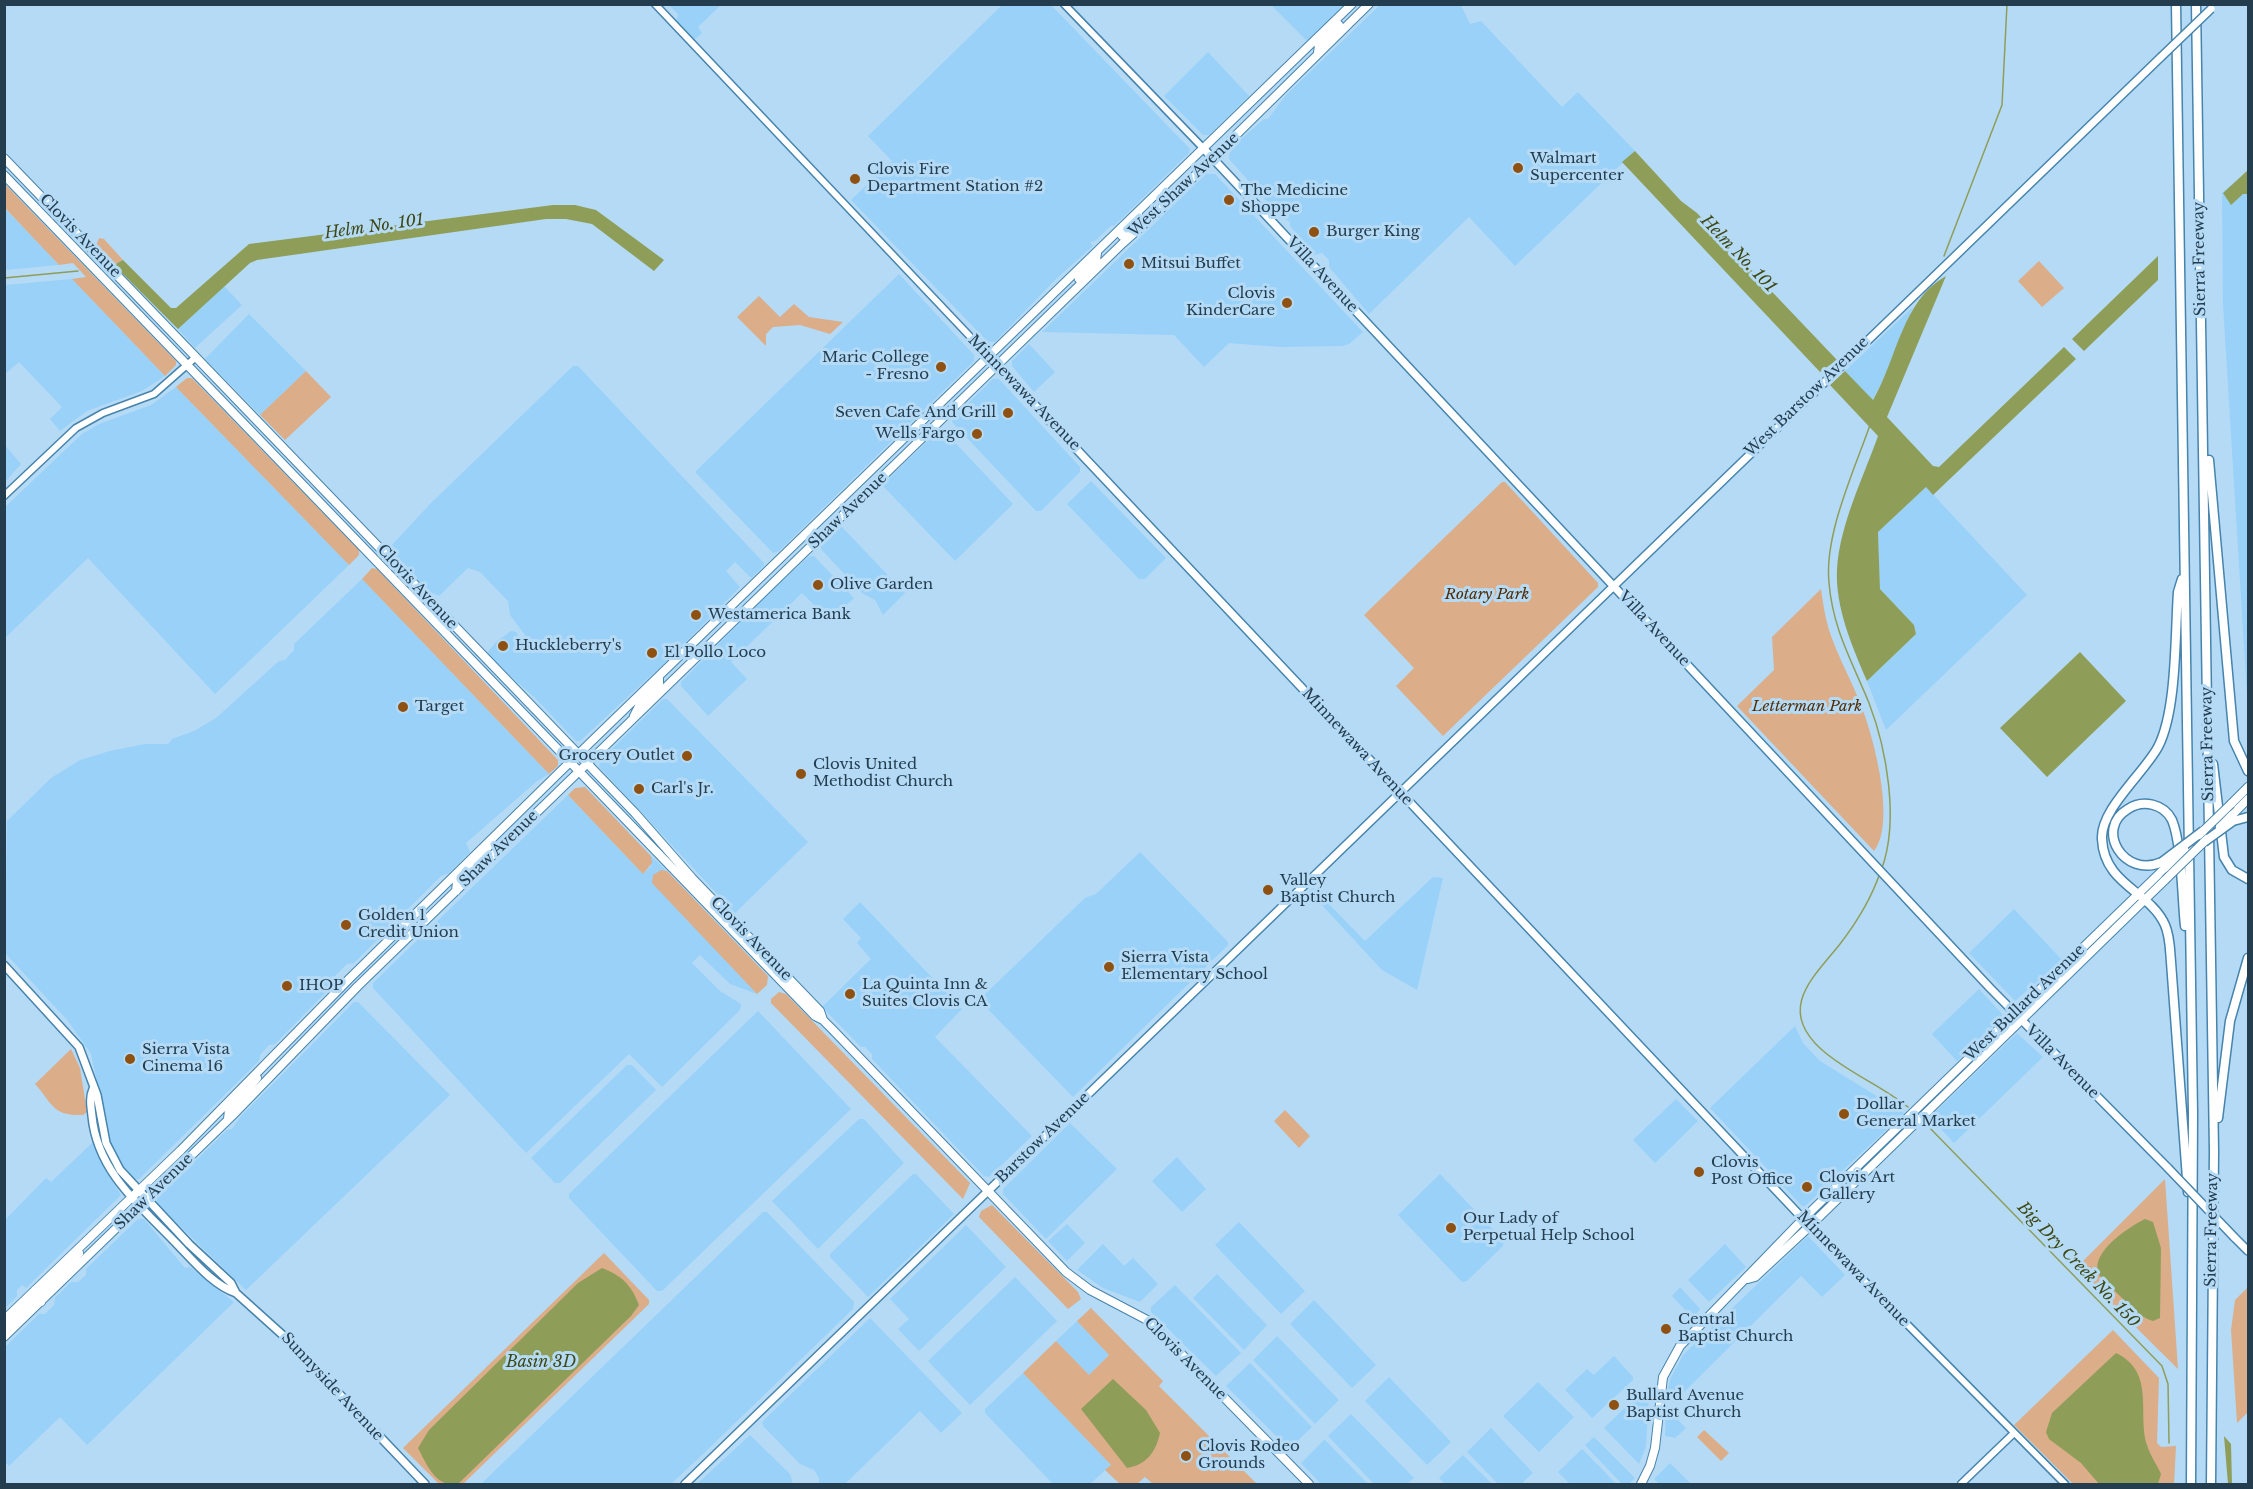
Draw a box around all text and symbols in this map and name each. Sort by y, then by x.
street label: West Shaw Avenue [1125,129,1243,241]
place label: Walmart Supercenter [1530,150,1624,185]
place label: Clovis Fire Department Station #2 [867,161,1043,196]
marker: Walmart Supercenter [1511,161,1525,175]
marker: Clovis Fire Department Station #2 [848,172,862,186]
place label: The Medicine Shoppe [1241,182,1348,217]
street label: Clovis Avenue [36,191,124,281]
marker: The Medicine Shoppe [1222,193,1236,207]
street label: Sierra Freeway [2190,202,2210,316]
water label: Helm No. 101 [323,211,425,243]
water label: Helm No. 101 [1696,211,1780,297]
place label: Burger King [1326,223,1420,241]
marker: Burger King [1307,225,1321,239]
street label: Villa Avenue [1283,234,1361,316]
place label: Mitsui Buffet [1141,255,1241,273]
marker: Mitsui Buffet [1122,257,1136,271]
place label: Clovis KinderCare [1186,285,1275,320]
marker: Clovis KinderCare [1280,296,1294,310]
street label: Minnewawa Avenue [964,332,1084,454]
street label: West Barstow Avenue [1741,333,1873,461]
place label: Maric College - Fresno [822,349,929,384]
marker: Maric College - Fresno [934,360,948,374]
place label: Seven Cafe And Grill [835,404,996,422]
marker: Seven Cafe And Grill [1001,406,1015,420]
place label: Wells Fargo [875,425,965,443]
marker: Wells Fargo [970,427,984,441]
street label: Shaw Avenue [805,469,891,553]
street label: Clovis Avenue [373,541,461,633]
place label: Olive Garden [830,576,933,594]
marker: Olive Garden [811,578,825,592]
park label: Rotary Park [1445,586,1529,604]
street label: Villa Avenue [1615,588,1693,670]
place label: Westamerica Bank [708,606,851,624]
marker: Westamerica Bank [689,608,703,622]
place label: Huckleberry's [515,637,622,655]
marker: Huckleberry's [496,639,510,653]
place label: El Pollo Loco [664,644,766,662]
marker: El Pollo Loco [645,646,659,660]
street label: Minnewawa Avenue [1298,685,1416,809]
street label: Sierra Freeway [2198,687,2218,801]
place label: Target [415,698,464,716]
park label: Letterman Park [1752,698,1862,716]
marker: Target [396,700,410,714]
place label: Grocery Outlet [558,747,675,765]
marker: Grocery Outlet [680,749,694,763]
place label: Clovis United Methodist Church [813,756,953,791]
marker: Clovis United Methodist Church [794,767,808,781]
place label: Carl's Jr. [651,780,714,798]
marker: Carl's Jr. [632,782,646,796]
street label: Shaw Avenue [456,807,542,891]
place label: Valley Baptist Church [1280,872,1395,907]
marker: Valley Baptist Church [1261,883,1275,897]
street label: Clovis Avenue [707,894,795,984]
place label: Golden 1 Credit Union [358,907,459,942]
marker: Golden 1 Credit Union [339,918,353,932]
street label: West Bullard Avenue [1961,941,2089,1065]
place label: Sierra Vista Elementary School [1121,949,1268,984]
marker: Sierra Vista Elementary School [1102,960,1116,974]
place label: La Quinta Inn & Suites Clovis CA [862,976,988,1011]
place label: IHOP [299,977,343,995]
marker: IHOP [280,979,294,993]
marker: La Quinta Inn & Suites Clovis CA [843,987,857,1001]
street label: Villa Avenue [2022,1022,2102,1102]
place label: Sierra Vista Cinema 16 [142,1041,230,1076]
marker: Sierra Vista Cinema 16 [123,1052,137,1066]
street label: Barstow Avenue [992,1089,1094,1187]
place label: Dollar General Market [1856,1096,1976,1131]
marker: Dollar General Market [1837,1107,1851,1121]
street label: Shaw Avenue [111,1150,197,1234]
place label: Clovis Post Office [1711,1154,1793,1189]
marker: Clovis Post Office [1692,1165,1706,1179]
place label: Clovis Art Gallery [1819,1169,1895,1204]
street label: Sierra Freeway [2202,1173,2222,1287]
marker: Clovis Art Gallery [1800,1180,1814,1194]
water label: Big Dry Creek No. 150 [2013,1198,2143,1332]
street label: Minnewawa Avenue [1793,1208,1913,1330]
place label: Our Lady of Perpetual Help School [1463,1210,1635,1245]
marker: Our Lady of Perpetual Help School [1444,1221,1458,1235]
place label: Central Baptist Church [1678,1311,1793,1346]
street label: Clovis Avenue [1140,1314,1230,1404]
marker: Central Baptist Church [1659,1322,1673,1336]
street label: Sunnyside Avenue [277,1329,387,1445]
water label: Basin 3D [506,1352,576,1372]
place label: Bullard Avenue Baptist Church [1626,1387,1744,1422]
marker: Bullard Avenue Baptist Church [1607,1398,1621,1412]
place label: Clovis Rodeo Grounds [1198,1438,1300,1473]
marker: Clovis Rodeo Grounds [1179,1449,1193,1463]

